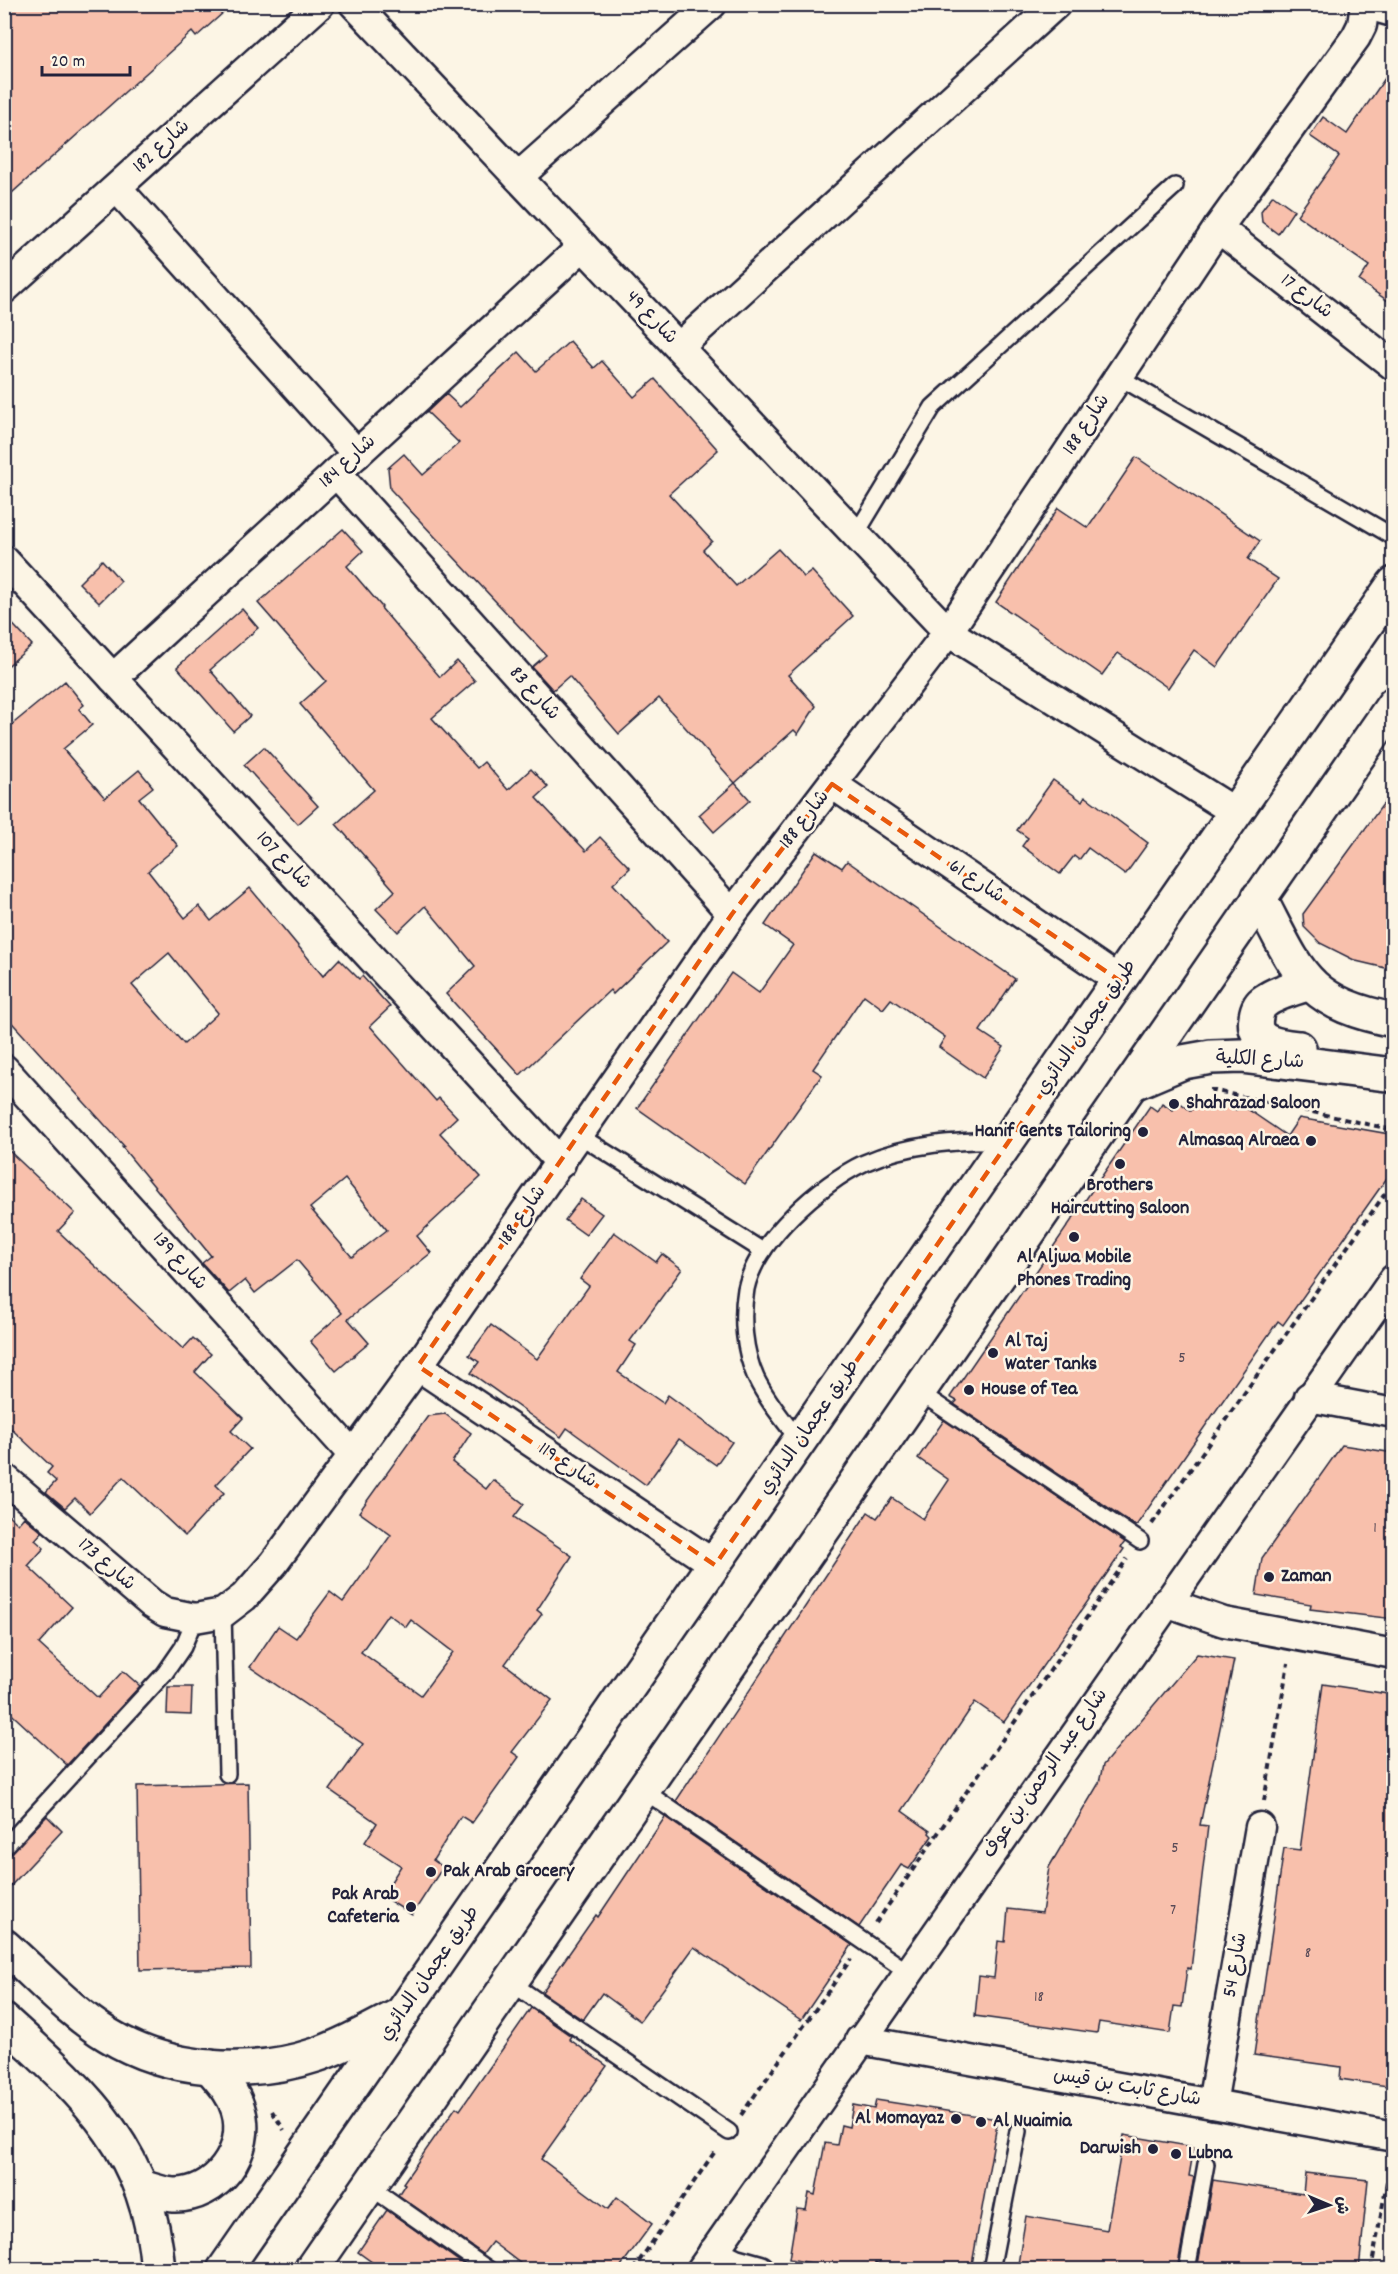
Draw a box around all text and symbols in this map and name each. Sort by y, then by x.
scale bar [42,39,130,77]
text: 20 m [51,50,85,75]
street label: شارع 182 [127,114,197,180]
street label: شارع 17 [1274,268,1338,326]
street label: شارع 49 [618,285,684,351]
street label: شارع 188 [1056,389,1118,461]
street label: شارع 184 [313,429,383,495]
street label: شارع 83 [502,661,566,727]
street label: شارع 188 [773,784,837,856]
street label: شارع 107 [249,826,317,896]
street label: شارع 61 [942,853,1010,911]
street label: طريق عجمان الدائري [1030,955,1144,1101]
street label: شارع الكلية [1215,1045,1305,1077]
place label: Shahrazad Saloon [1186,1090,1320,1118]
marker: Shahrazad Saloon [1167,1097,1181,1111]
place label: Hanif Gents Tailoring [975,1118,1131,1146]
marker: Hanif Gents Tailoring [1136,1125,1150,1139]
place label: Almasaq Alraea [1178,1127,1300,1155]
marker: Almasaq Alraea [1304,1134,1318,1148]
marker: Brothers Haircutting Saloon [1113,1157,1127,1171]
place label: Brothers Haircutting Saloon [1051,1172,1189,1223]
street label: شارع 188 [492,1180,554,1252]
street label: شارع 139 [145,1227,213,1297]
marker: Al Aljwa Mobile Phones Trading [1067,1230,1081,1244]
place label: Al Aljwa Mobile Phones Trading [1017,1244,1131,1295]
place label: Al Taj Water Tanks [1005,1328,1097,1379]
marker: Al Taj Water Tanks [986,1346,1000,1360]
house number: 5 [1178,1347,1186,1370]
street label: طريق عجمان الدائري [753,1355,867,1501]
place label: House of Tea [981,1376,1078,1404]
marker: House of Tea [962,1383,976,1397]
street label: شارع 119 [532,1436,602,1496]
house number: 1 [1373,1517,1377,1540]
street label: شارع 173 [71,1532,141,1598]
place label: Zaman [1281,1563,1332,1591]
marker: Zaman [1262,1570,1276,1584]
street label: شارع عبد الرحمن بن عوف [977,1683,1115,1865]
house number: 5 [1171,1837,1179,1860]
place label: Pak Arab Grocery [443,1858,575,1886]
marker: Pak Arab Grocery [424,1865,438,1879]
place label: Pak Arab Cafeteria [327,1881,400,1932]
house number: 7 [1170,1899,1176,1922]
marker: Pak Arab Cafeteria [404,1900,418,1914]
street label: طريق عجمان الدائري [373,1901,487,2047]
street label: شارع 54 [1217,1930,1255,2000]
house number: 8 [1305,1942,1311,1965]
house number: 18 [1034,1986,1044,2009]
street label: شارع ثابت بن قيس [1051,2061,1203,2115]
place label: Al Momayaz [855,2105,944,2133]
place label: Al Nuaimia [993,2108,1072,2136]
marker: Al Momayaz [949,2112,963,2126]
marker: Al Nuaimia [974,2115,988,2129]
place label: Darwish [1080,2135,1141,2163]
place label: Lubna [1188,2140,1233,2168]
marker: Darwish [1146,2142,1160,2156]
marker: Lubna [1169,2147,1183,2161]
north arrow [1299,2175,1359,2235]
text: ش [1330,2196,1353,2215]

